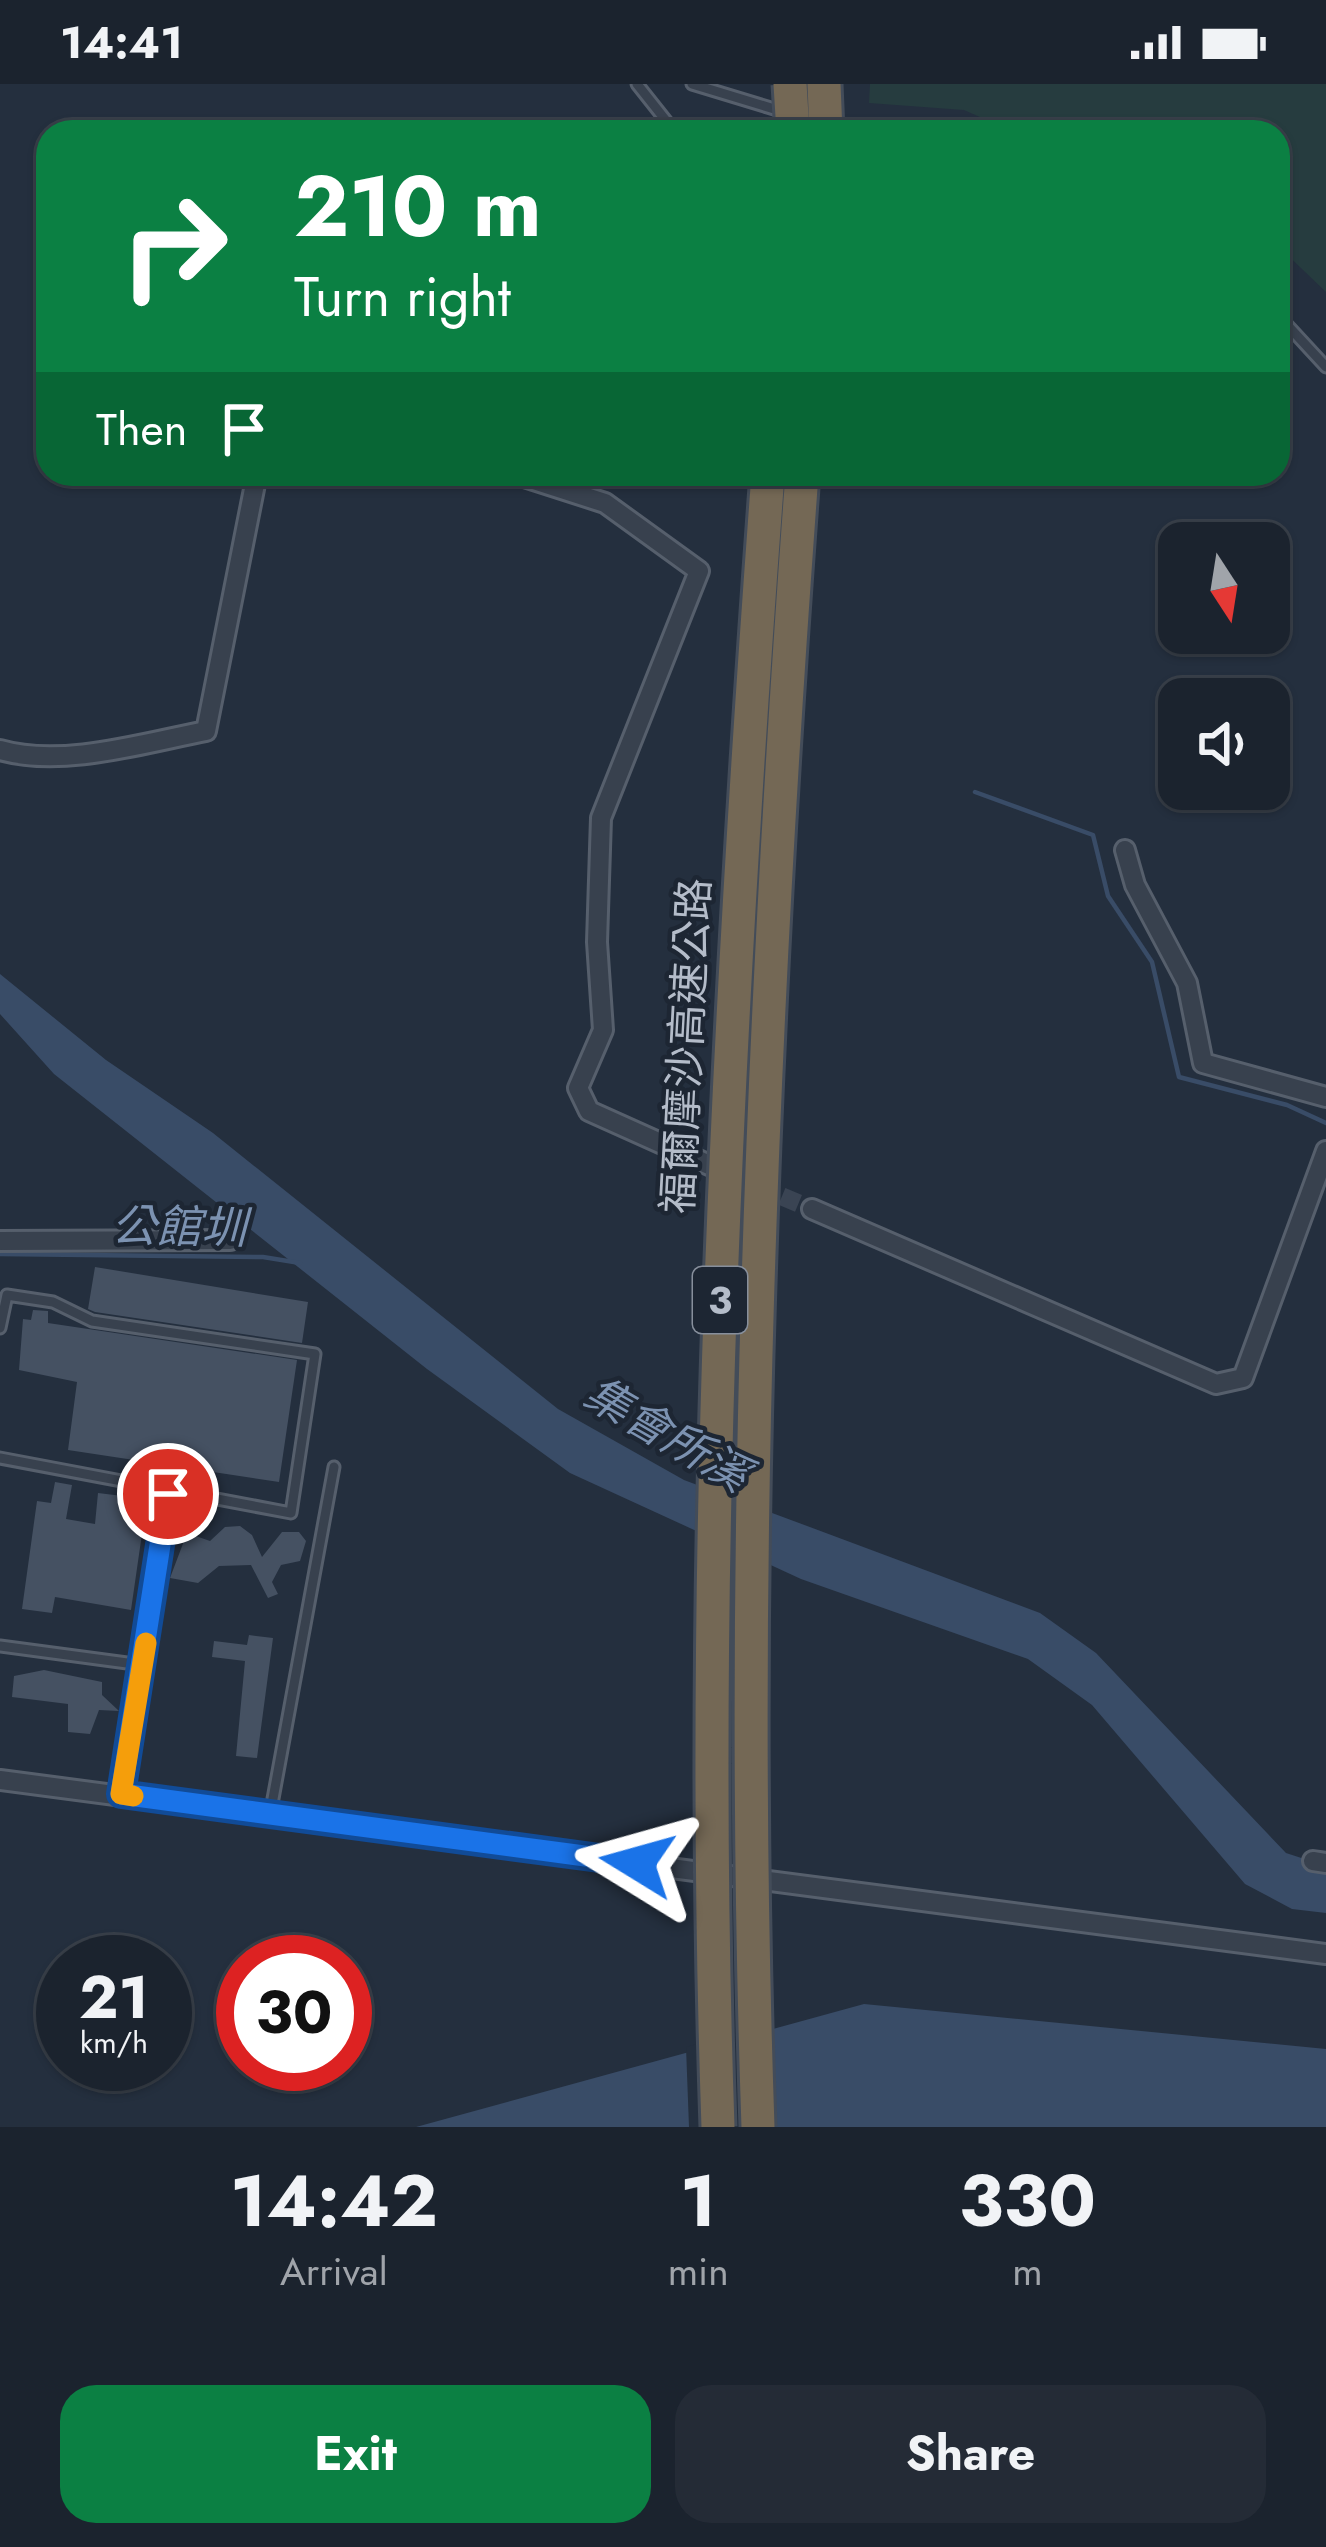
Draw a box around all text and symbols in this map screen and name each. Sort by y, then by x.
text: 14:41 [60,10,183,75]
text: 210 m [294,146,542,268]
icon: right [96,168,252,324]
text: Turn right [294,258,511,336]
icon: arrive [211,396,277,462]
text: Then [96,397,187,462]
north arrow [1158,522,1290,654]
map controls [1158,522,1290,810]
button: sound [1158,678,1290,810]
street label: 福爾摩沙高速公路 [647,877,725,1215]
water label: 公館圳 [111,1193,253,1261]
road number: 3 [693,1267,747,1333]
water label: 集會所溪 [573,1361,766,1510]
pin [117,1443,219,1545]
icon: arrive [135,1461,201,1527]
position arrow [574,1800,700,1926]
speed limit sign: 30 [216,1935,372,2091]
text: 21 [79,1954,149,2041]
text: km/h [80,2021,148,2064]
text: 14:42 [230,2149,438,2253]
text: 1 [680,2149,717,2253]
text: 330 [959,2149,1096,2253]
text: Arrival [280,2243,388,2300]
text: min [668,2243,729,2300]
text: m [1012,2243,1043,2300]
button: Exit [60,2385,651,2523]
button: Share [675,2385,1266,2523]

